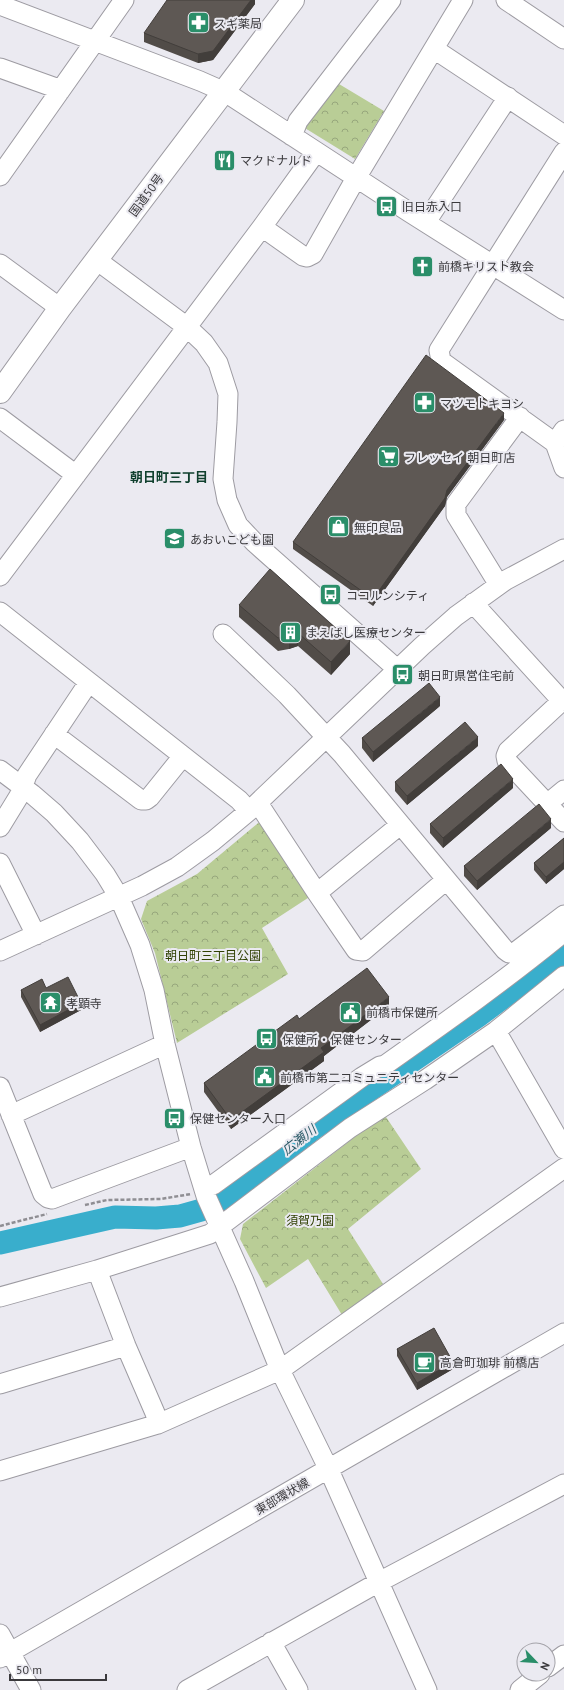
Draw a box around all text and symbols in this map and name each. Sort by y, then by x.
pharmacy icon: スギ薬局 [186,10,212,36]
place label: スギ薬局 [214,16,262,31]
restaurant icon: マクドナルド [212,147,238,173]
place label: マクドナルド [240,153,312,168]
street label: 国道50号 [126,171,166,219]
bus stop icon: 旧日赤入口 [374,193,400,219]
place label: 旧日赤入口 [402,199,462,214]
church icon: 前橋キリスト教会 [410,253,436,279]
place label: 前橋キリスト教会 [438,259,534,274]
pharmacy icon: マツモトキヨシ [412,390,438,416]
place label: マツモトキヨシ [440,396,524,411]
supermarket icon: フレッセイ 朝日町店 [375,444,401,470]
place label: フレッセイ 朝日町店 [404,450,515,465]
district label: 朝日町三丁目 [130,469,208,486]
shop icon: 無印良品 [325,514,351,540]
place label: 無印良品 [354,520,402,535]
school or university icon: あおいこども園 [162,526,188,552]
place label: あおいこども園 [190,532,274,547]
bus stop icon: ココルンシティ [318,582,344,608]
place label: ココルンシティ [346,588,429,603]
building icon: まえばし医療センター [277,619,303,645]
place label: まえばし医療センター [306,625,426,640]
bus stop icon: 朝日町県営住宅前 [390,662,416,688]
place label: 朝日町県営住宅前 [418,668,514,683]
park label: 朝日町三丁目公園 [165,948,261,963]
temple icon: 孝顕寺 [38,990,64,1016]
place label: 孝顕寺 [66,996,102,1011]
public building icon: 前橋市保健所 [338,999,364,1025]
place label: 前橋市保健所 [366,1005,438,1020]
bus stop icon: 保健所・保健センター [253,1026,279,1052]
place label: 保健所・保健センター [282,1032,402,1047]
public building icon: 前橋市第二コミュニティセンター [251,1064,277,1090]
place label: 前橋市第二コミュニティセンター [280,1070,459,1085]
bus stop icon: 保健センター入口 [161,1105,187,1131]
place label: 保健センター入口 [190,1111,286,1126]
water label: 広瀬川 [278,1120,321,1159]
park label: 須賀乃園 [286,1213,334,1228]
cafe icon: 高倉町珈琲 前橋店 [412,1349,438,1375]
place label: 高倉町珈琲 前橋店 [440,1355,539,1370]
street label: 東部環状線 [252,1475,312,1517]
north arrow [516,1642,556,1682]
scale bar [10,1656,106,1682]
text: N [537,1660,553,1672]
text: 50 m [16,1662,42,1677]

